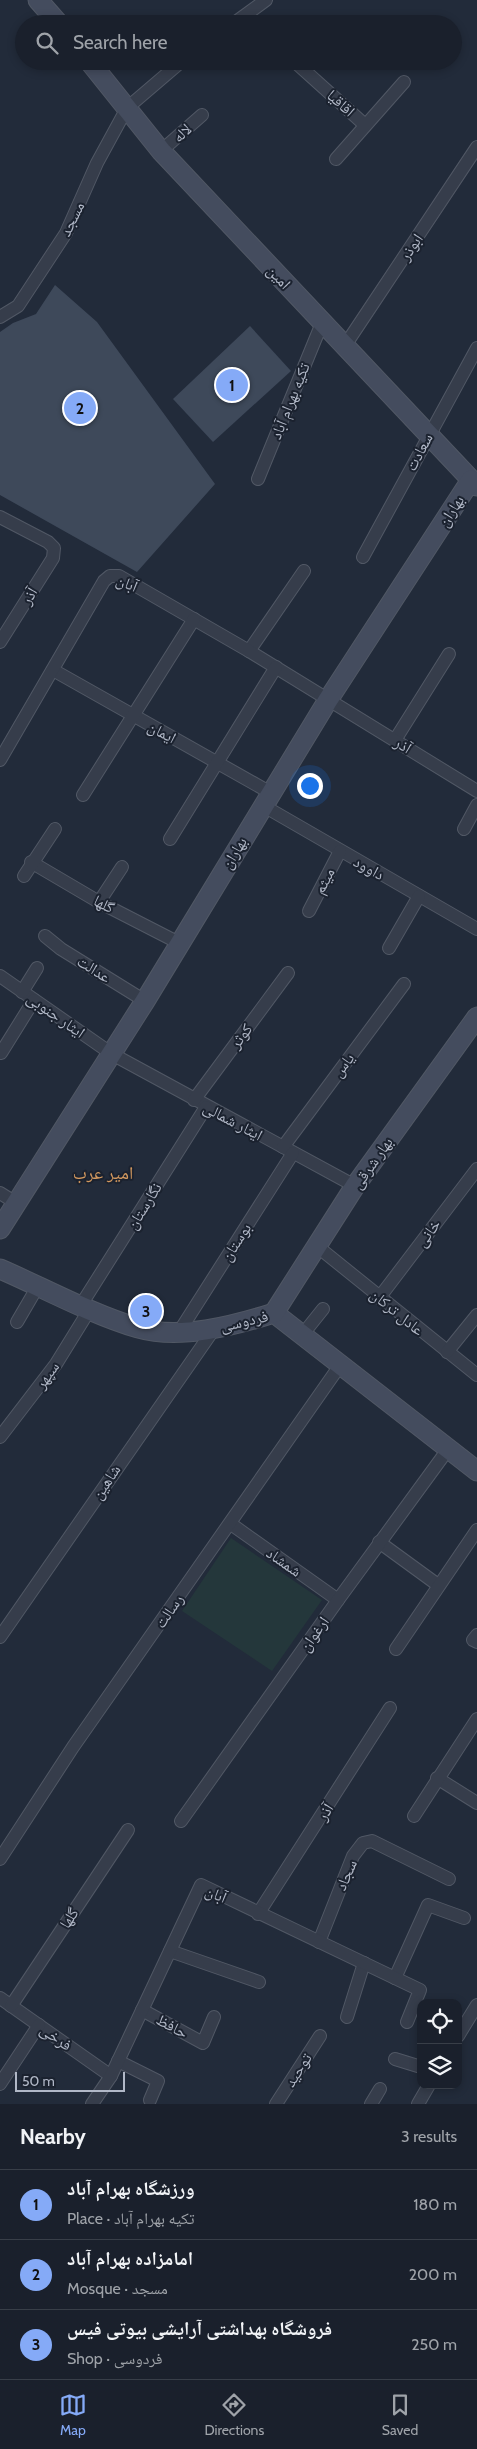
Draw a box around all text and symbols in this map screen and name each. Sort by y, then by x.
search box [15,15,462,70]
icon: search [33,29,61,57]
text: Search here [73,31,167,54]
street label: اقاقیا [323,86,359,120]
street label: لاله [169,120,195,146]
street label: مسجد [56,199,88,239]
street label: ابوذر [395,230,427,265]
street label: امین [262,261,295,294]
street label: تکیه بهرام آباد [266,360,315,442]
pin: 1 [216,366,248,404]
pin: 2 [64,389,96,427]
street label: سعادت [401,430,437,474]
street label: بهاران [434,492,469,531]
street label: آبان [113,570,142,597]
street label: آذر [16,583,42,609]
street label: ایمان [144,717,179,748]
street label: آذر [390,732,416,758]
your location [297,773,323,799]
street label: بهاران [217,834,252,873]
street label: داوود [350,852,388,884]
street label: میثم [309,865,340,898]
street label: گلها [90,891,118,917]
street label: عدالت [74,951,114,987]
street label: ایثار جنوبی [23,988,89,1043]
street label: کوثر [225,1020,257,1053]
street label: یاس [328,1049,359,1082]
street label: ایثار شمالی [200,1097,266,1145]
street label: بهار شرقی [347,1133,398,1193]
district label: امیر عرب [73,1162,133,1184]
street label: نگارستان [122,1179,167,1233]
street label: خانی [411,1215,445,1251]
street label: بوستان [217,1219,256,1265]
street label: عادل ترکان [366,1285,428,1340]
pin: 3 [130,1292,162,1330]
street label: فردوسی [218,1306,270,1337]
street label: سپهر [30,1358,63,1393]
street label: شاهین [88,1461,125,1504]
street label: شمشاد [263,1543,305,1581]
street label: رسالت [151,1590,187,1632]
street label: ارغوان [295,1613,334,1656]
street label: آذر [312,1799,338,1825]
street label: سجاد [331,1857,361,1893]
street label: آبان [202,1881,231,1908]
street label: گلها [55,1904,83,1932]
map controls [417,1999,462,2089]
button: locate [417,1999,462,2044]
street label: حافظ [153,2010,191,2042]
street label: فرخی [36,2019,76,2055]
button: layers [417,2044,462,2089]
street label: توحید [280,2049,316,2090]
scale bar [15,2069,125,2092]
text: 50 m [22,2072,55,2090]
text: Nearby [20,2124,86,2149]
text: 3 results [401,2127,457,2146]
text: ورزشگاه بهرام آباد [67,2177,195,2200]
text: 1 [33,2195,39,2214]
text: 180 m [413,2195,457,2214]
text: Place · تکیه بهرام آباد [67,2209,194,2228]
text: امامزاده بهرام آباد [67,2247,193,2270]
text: 2 [32,2265,40,2284]
text: 200 m [409,2265,457,2284]
text: Mosque · مسجد [67,2279,168,2298]
text: فروشگاه بهداشتی آرایشی بیوتی فیس [67,2317,332,2340]
text: 3 [32,2335,40,2354]
text: 250 m [411,2335,457,2354]
text: Shop · فردوسی [67,2349,162,2368]
tab: Map [59,2391,87,2439]
tab: Directions [204,2391,264,2439]
tab: Saved [382,2391,418,2439]

